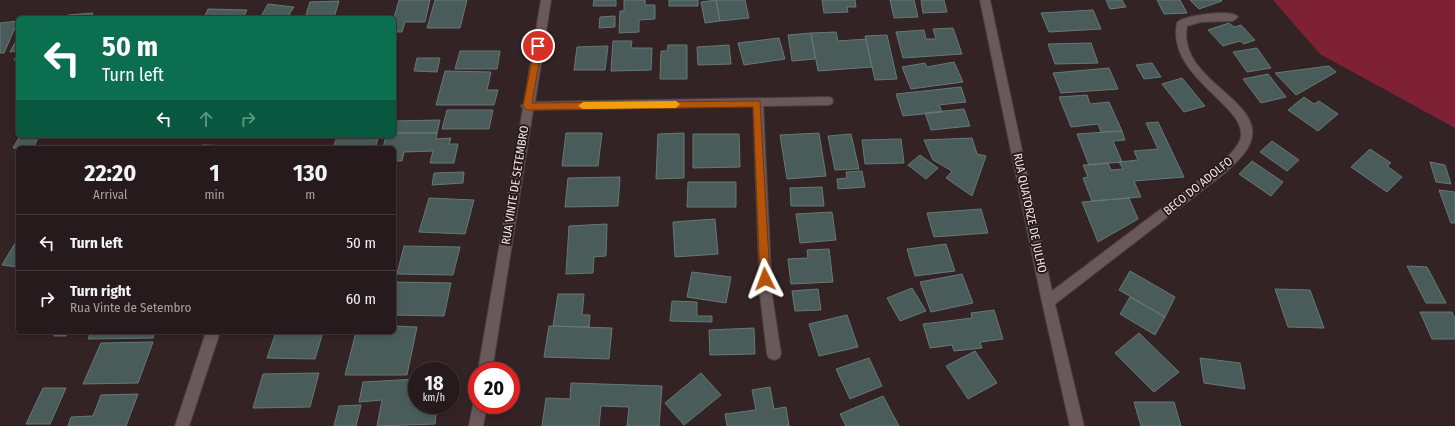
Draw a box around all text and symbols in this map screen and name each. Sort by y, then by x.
pin [521,29,555,63]
text: 50 m [102,30,158,63]
icon: left [36,32,88,84]
icon: arrive [527,35,549,57]
text: Turn left [102,64,164,86]
icon: left [153,108,175,130]
icon: ahead [195,108,217,130]
icon: right [237,108,259,130]
street label: RUA VINTE DE SETEMBRO [499,124,531,246]
street label: RUA QUATORZE DE JULHO [1010,152,1050,274]
street label: BECO DO ADOLFO [1161,154,1235,218]
text: 22:20 [84,159,136,187]
text: 1 [210,159,220,187]
text: 130 [293,159,328,187]
text: Arrival [93,187,128,202]
text: min [205,187,225,202]
text: m [305,187,315,202]
icon: left [36,232,58,254]
text: Turn left [70,234,123,252]
text: 50 m [346,234,376,252]
position arrow [744,258,786,300]
text: Turn right [70,282,131,300]
icon: right [36,288,58,310]
text: 60 m [346,290,376,308]
text: Rua Vinte de Setembro [70,300,191,315]
speed limit sign: 20 [468,362,520,414]
text: 18 [424,371,444,395]
text: km/h [423,392,445,404]

